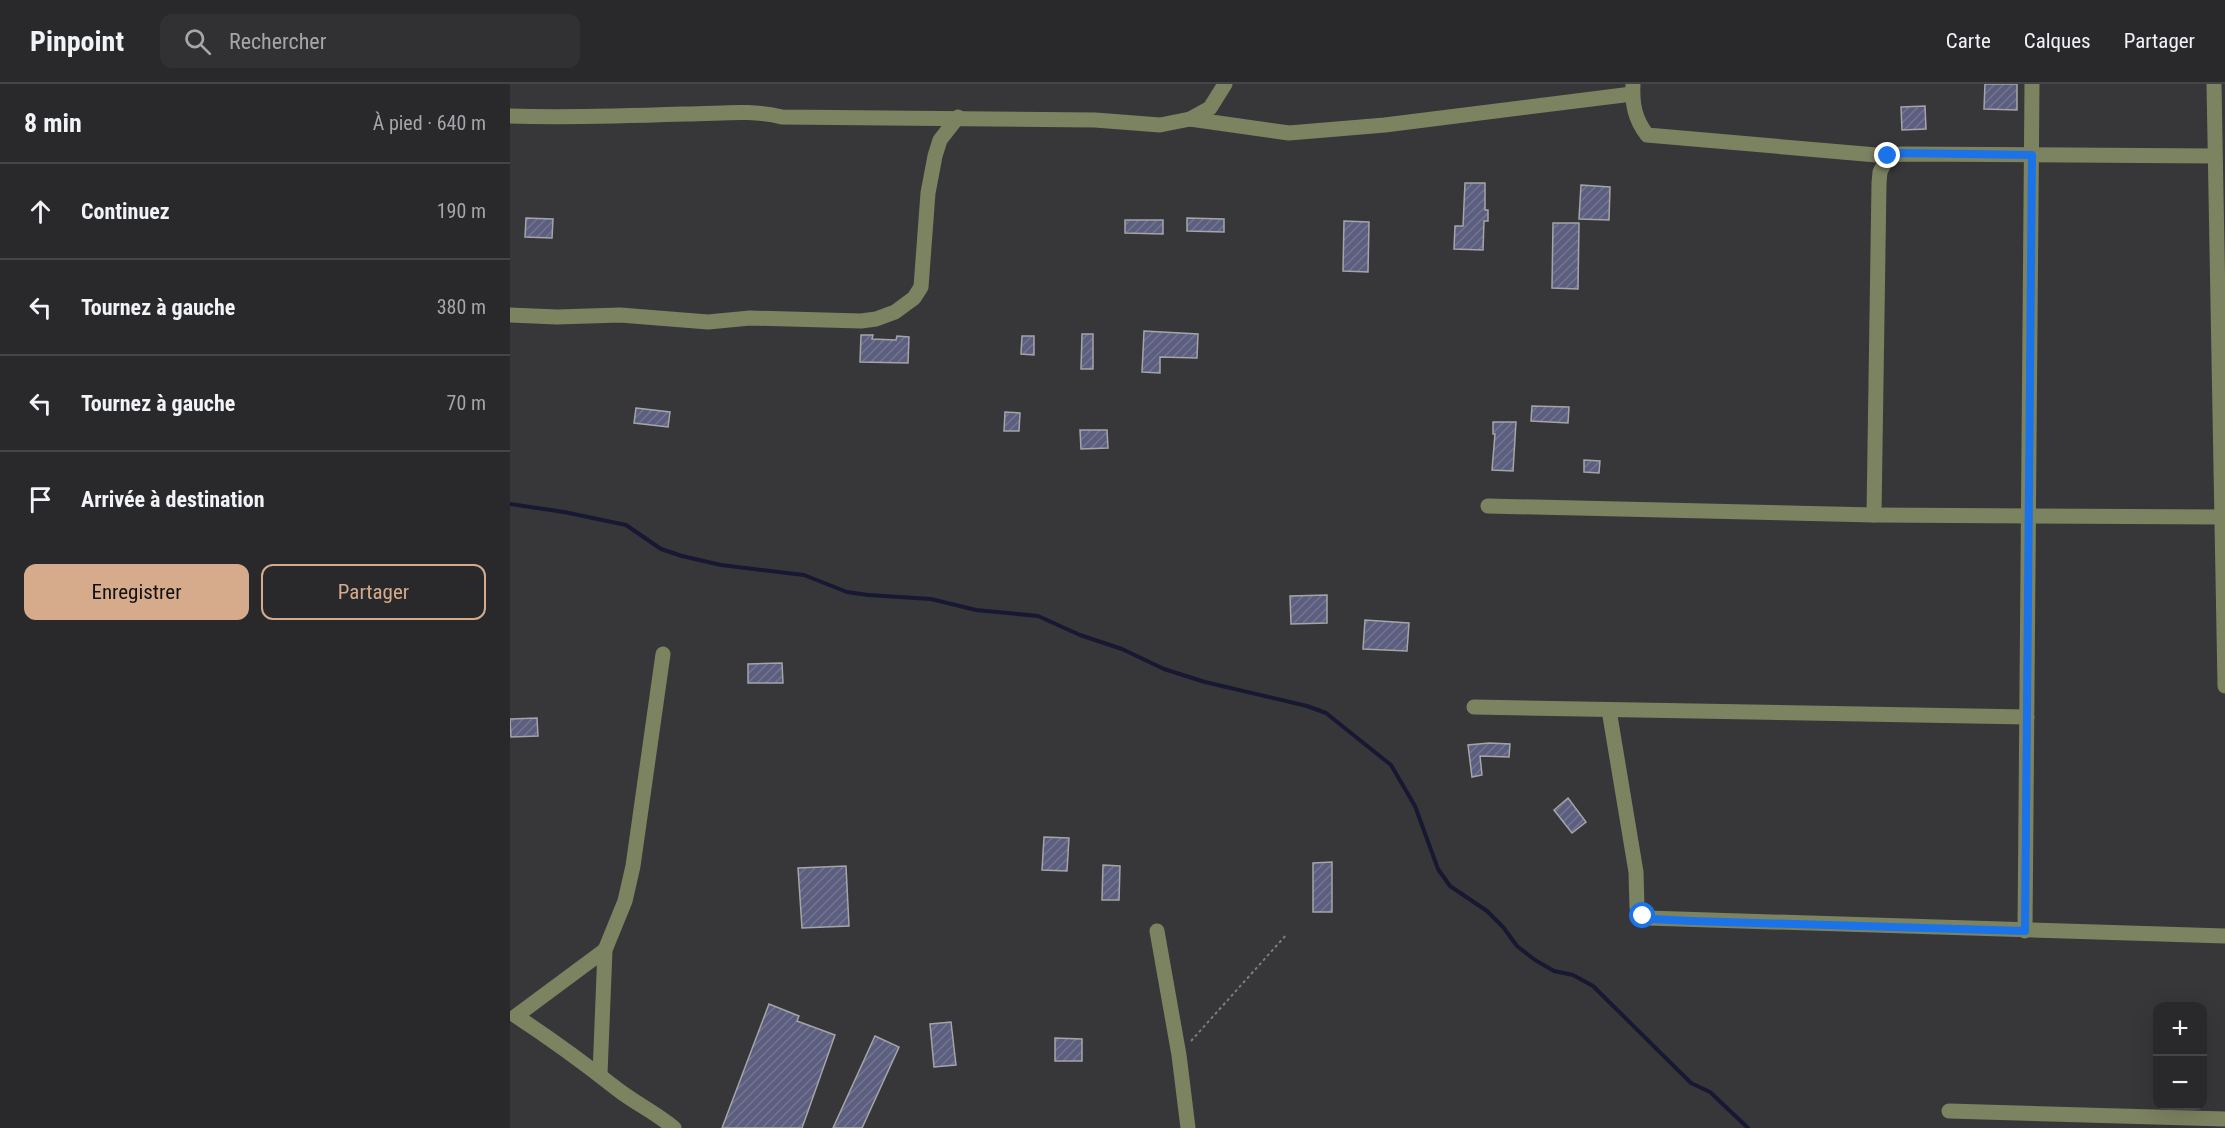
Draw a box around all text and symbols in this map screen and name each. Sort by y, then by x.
search box [160,14,580,68]
text: Pinpoint [30,25,124,58]
icon: search [181,25,214,58]
text: Rechercher [229,29,326,54]
text: Carte [1946,29,1991,53]
text: Calques [2024,29,2091,53]
text: Partager [2124,29,2195,53]
text: 8 min [24,108,82,138]
text: À pied · 640 m [373,111,486,135]
route end [1874,142,1900,168]
icon: ahead [24,195,57,228]
text: Continuez [81,199,170,224]
text: 190 m [437,199,486,223]
icon: left [24,291,57,324]
text: Tournez à gauche [81,295,235,320]
text: 380 m [437,295,486,319]
icon: left [24,387,57,420]
text: Tournez à gauche [81,391,235,416]
text: 70 m [447,391,486,415]
icon: arrive [24,483,57,516]
text: Arrivée à destination [81,487,265,512]
button: Enregistrer [24,564,249,620]
button: Partager [261,564,486,620]
route start [1629,902,1655,928]
map controls [2153,1002,2207,1110]
button: + [2153,1002,2207,1056]
button: − [2153,1056,2207,1110]

